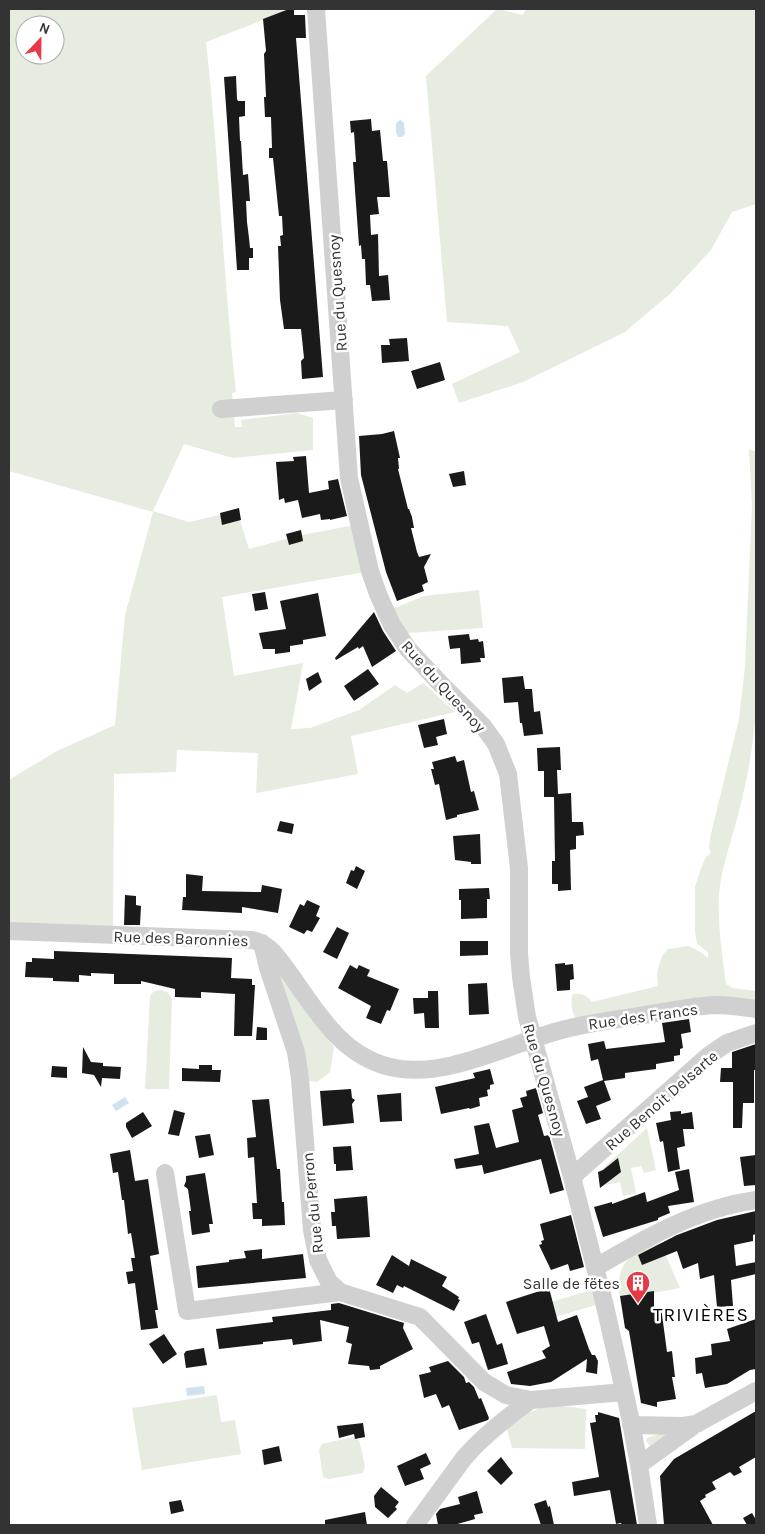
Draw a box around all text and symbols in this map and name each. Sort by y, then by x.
north arrow [15,15,65,65]
text: N [37,19,53,38]
street label: Rue du Quesnoy [324,233,351,352]
street label: Rue du Quesnoy [397,636,490,737]
street label: Rue des Baronnies [113,927,249,950]
street label: Rue des Francs [587,999,699,1034]
street label: Rue du Quesnoy [519,1021,570,1140]
street label: Rue Benoit Delsarte [601,1046,722,1155]
street label: Rue du Perron [298,1151,327,1254]
building icon: Salle de fëtes [625,1270,651,1304]
place label: Salle de fëtes [523,1274,620,1293]
district label: TRIVIÈRES [653,1303,749,1326]

